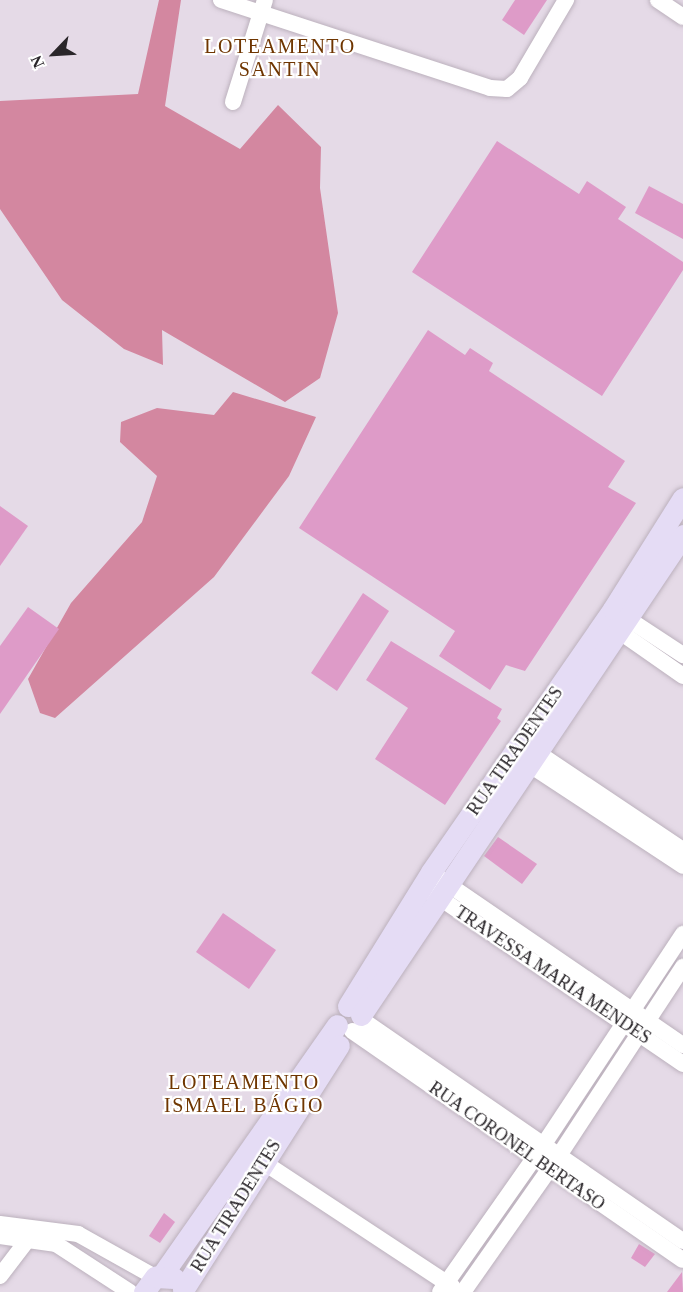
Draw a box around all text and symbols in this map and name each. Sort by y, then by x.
north arrow [24,24,84,84]
district label: LOTEAMENTO SANTIN [204,34,356,81]
text: N [27,53,47,71]
street label: RUA TIRADENTES [462,682,568,820]
street label: TRAVESSA MARIA MENDES [450,901,656,1049]
district label: LOTEAMENTO ISMAEL BÁGIO [164,1071,324,1118]
street label: RUA CORONEL BERTASO [424,1076,610,1216]
street label: RUA TIRADENTES [186,1135,286,1277]

